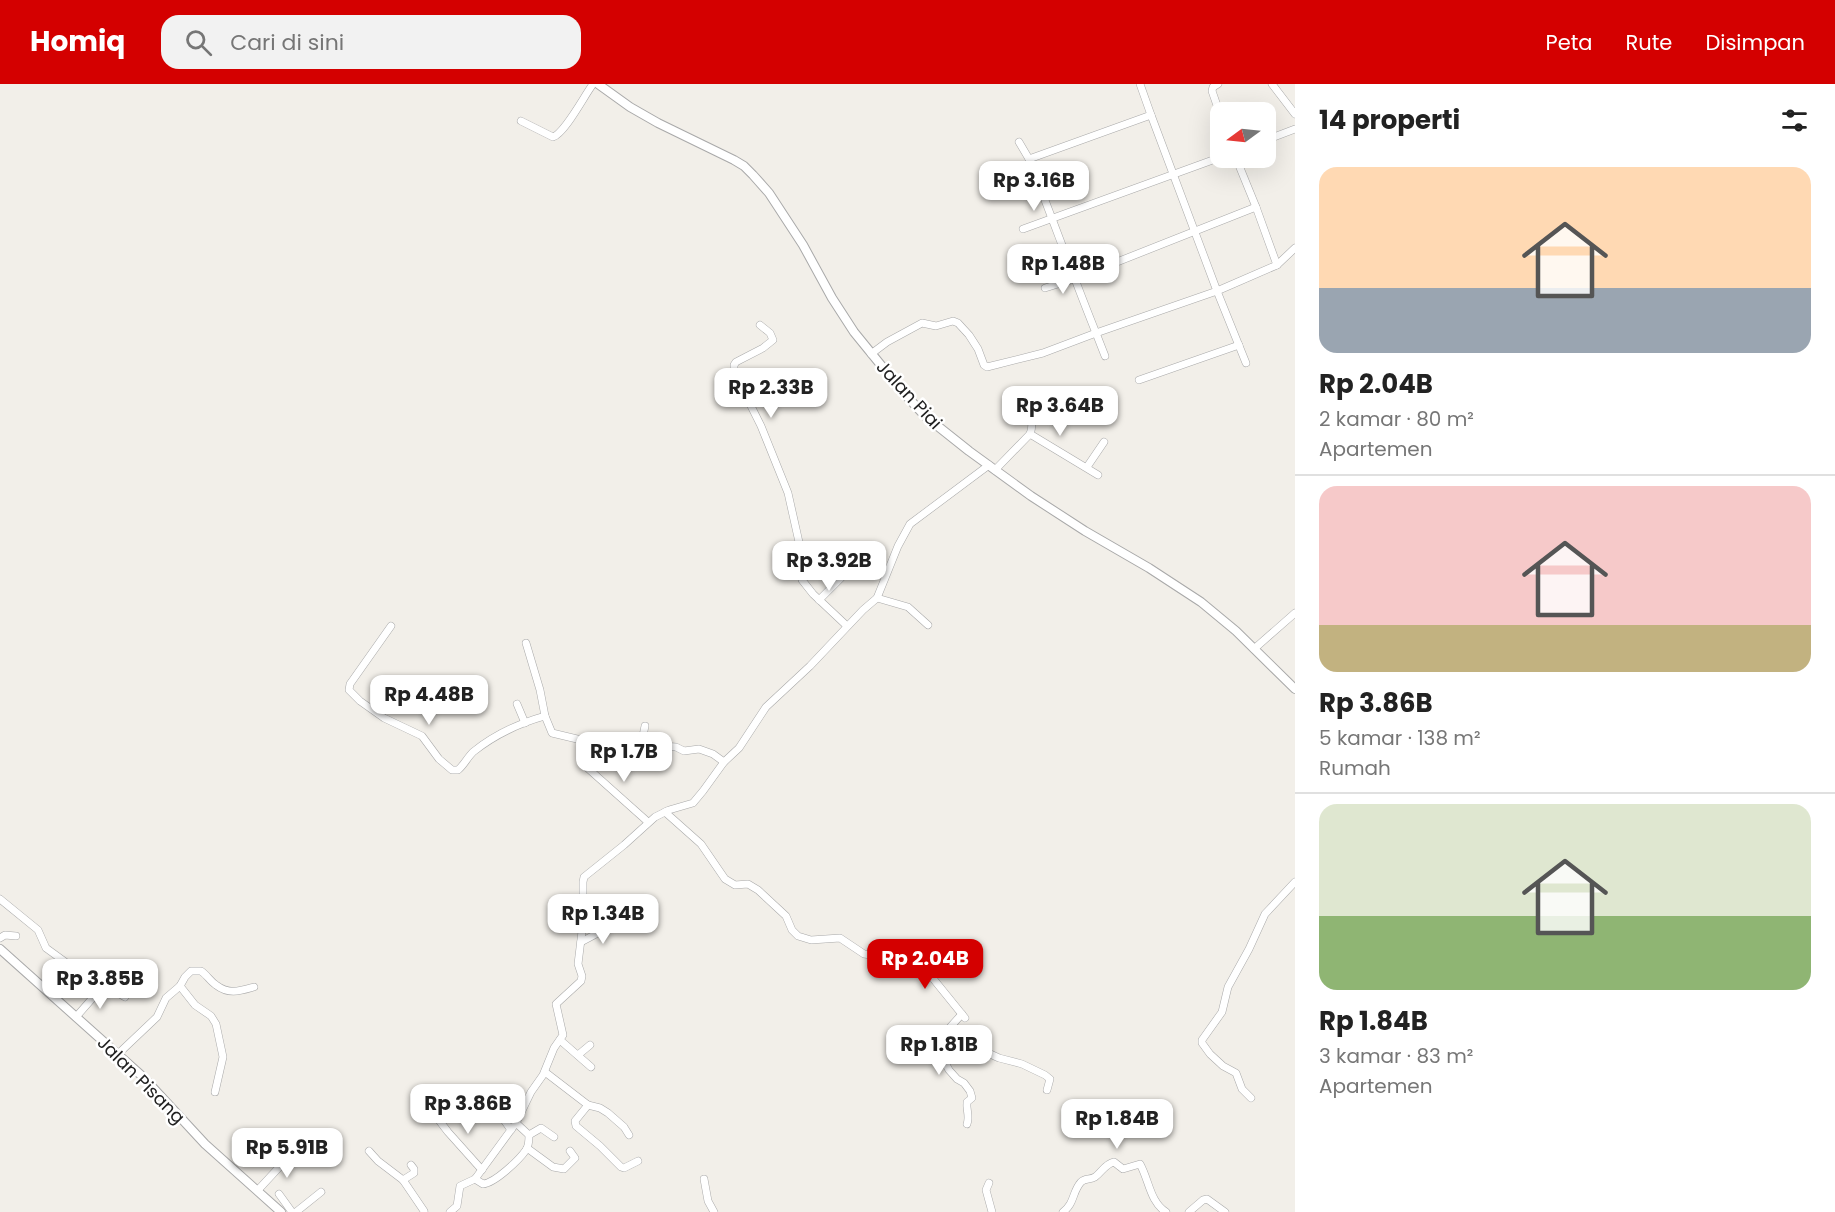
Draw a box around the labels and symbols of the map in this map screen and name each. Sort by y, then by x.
north arrow [1210,102,1276,168]
pin: Rp 3.16B [972,161,1096,212]
pin: Rp 1.48B [1001,244,1125,295]
street label: Jalan Piai [871,355,948,435]
pin: Rp 2.33B [709,368,833,419]
pin: Rp 3.64B [998,386,1122,437]
pin: Rp 3.92B [767,541,891,592]
pin: Rp 4.48B [367,675,491,726]
pin: Rp 1.7B [569,732,679,783]
pin: Rp 1.34B [541,894,665,945]
pin: Rp 2.04B [863,939,987,990]
pin: Rp 3.85B [38,959,162,1010]
pin: Rp 1.81B [877,1025,1001,1076]
street label: Jalan Pisang [92,1030,191,1129]
pin: Rp 3.86B [406,1084,530,1135]
pin: Rp 1.84B [1055,1099,1179,1150]
pin: Rp 5.91B [225,1128,349,1179]

